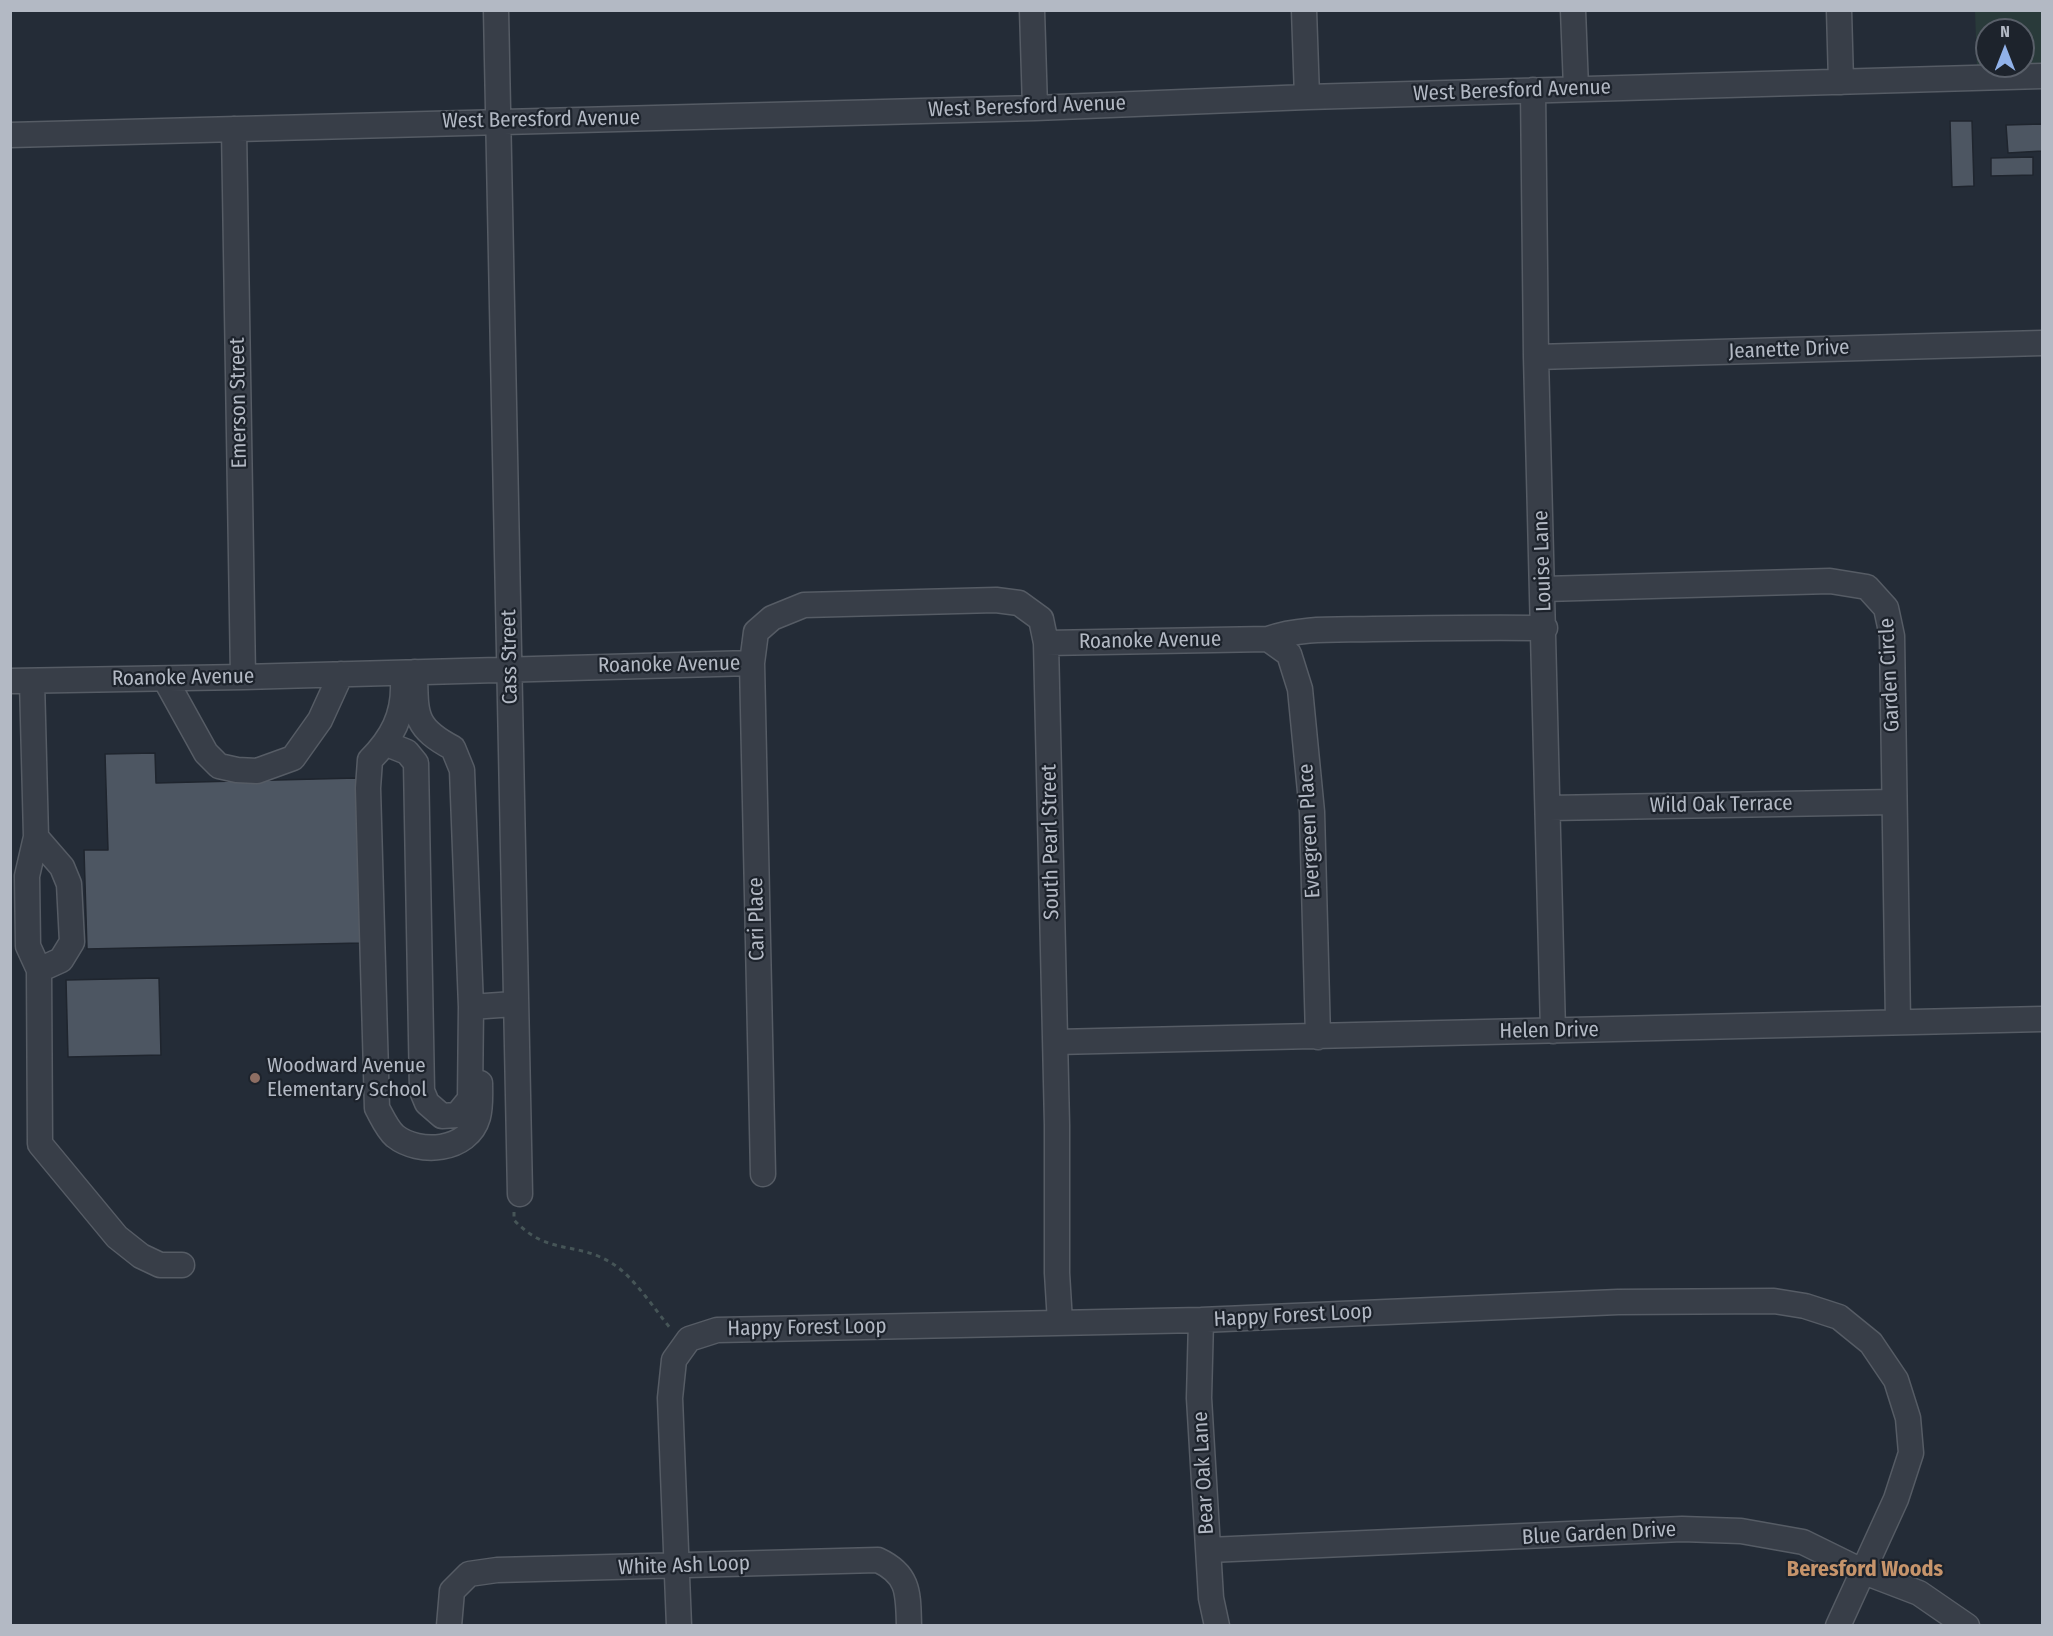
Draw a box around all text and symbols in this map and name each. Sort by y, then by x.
north arrow [1975,18,2035,78]
text: N [2000,22,2010,41]
street label: West Beresford Avenue [1413,75,1611,107]
street label: West Beresford Avenue [928,91,1126,123]
street label: West Beresford Avenue [442,106,640,134]
street label: Jeanette Drive [1728,335,1850,365]
street label: Emerson Street [225,337,253,469]
street label: Louise Lane [1529,510,1557,612]
street label: Cass Street [497,609,523,705]
street label: Garden Circle [1874,617,1906,733]
street label: Roanoke Avenue [1079,627,1221,655]
street label: Roanoke Avenue [598,651,740,679]
street label: Roanoke Avenue [112,664,254,692]
street label: Evergreen Place [1294,763,1326,899]
street label: South Pearl Street [1037,764,1065,920]
street label: Wild Oak Terrace [1649,791,1793,819]
street label: Cari Place [744,877,770,961]
street label: Helen Drive [1499,1018,1599,1044]
place label: Woodward Avenue Elementary School [267,1053,427,1103]
marker: Woodward Avenue Elementary School [248,1071,262,1085]
street label: Happy Forest Loop [1213,1299,1373,1333]
street label: Happy Forest Loop [727,1314,887,1342]
street label: Bear Oak Lane [1188,1411,1220,1535]
street label: Blue Garden Drive [1521,1517,1677,1551]
street label: White Ash Loop [618,1551,750,1581]
district label: Beresford Woods [1787,1557,1943,1583]

